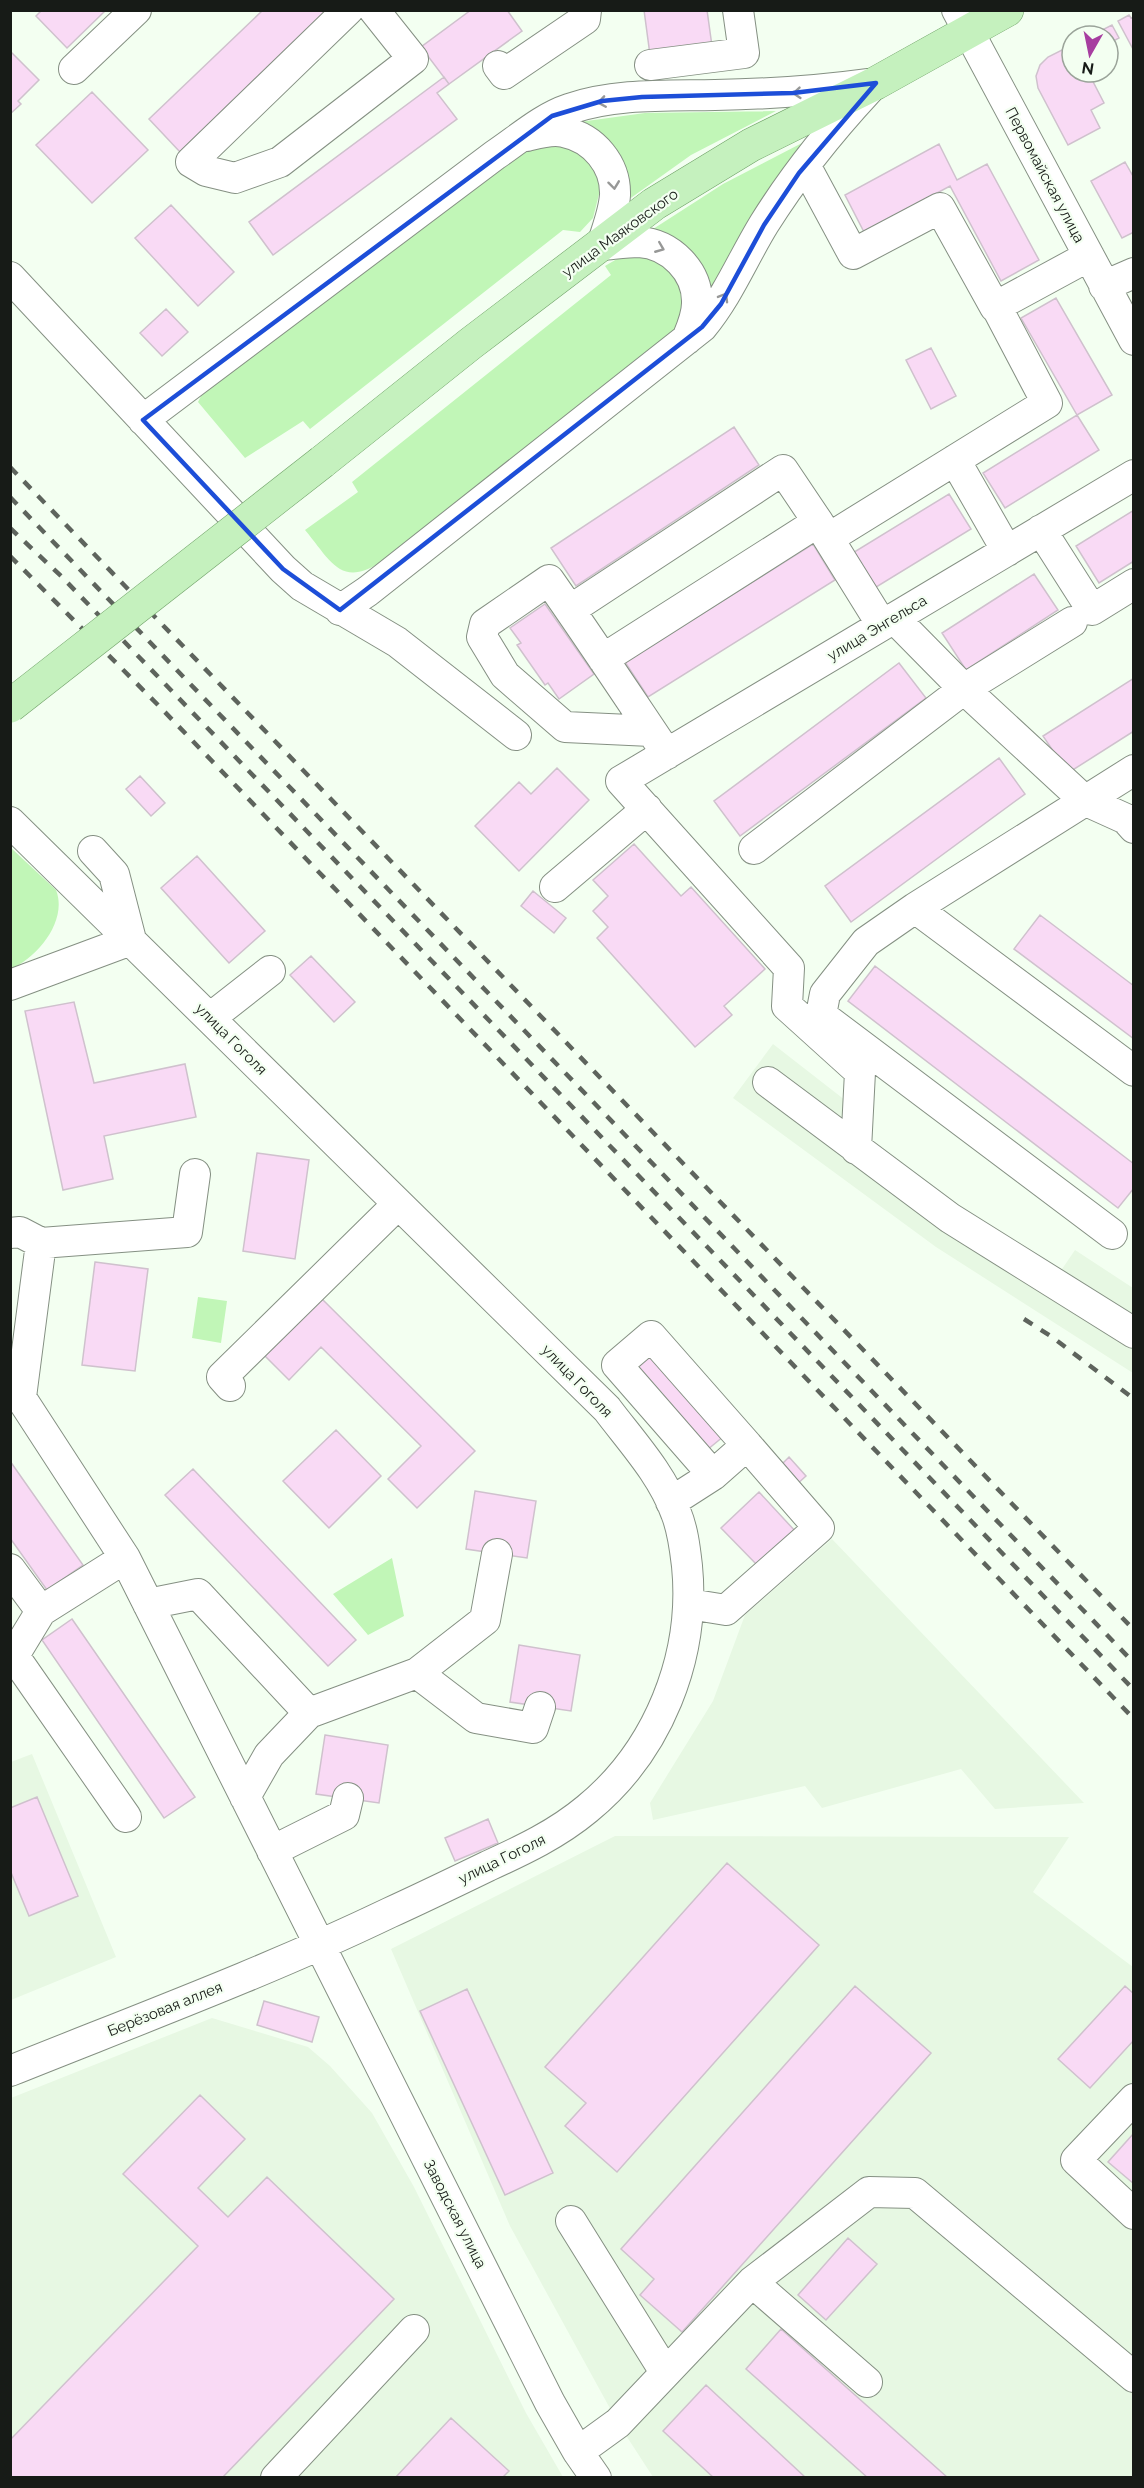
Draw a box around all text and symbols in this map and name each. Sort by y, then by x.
north arrow [1060,24,1120,84]
text: N [1080,58,1095,79]
one-way arrow [792,86,801,99]
one-way arrow [597,95,607,108]
street label: Первомайская улица [1002,104,1088,246]
one-way arrow [607,180,619,189]
street label: улица Маяковского [558,185,682,281]
one-way arrow [653,241,664,253]
one-way arrow [717,293,729,303]
street label: улица Энгельса [824,591,930,665]
street label: улица Гоголя [191,999,271,1079]
street label: улица Гоголя [538,1341,616,1421]
street label: улица Гоголя [456,1830,548,1888]
street label: Берёзовая аллея [105,1978,225,2040]
street label: Заводская улица [420,2157,490,2271]

